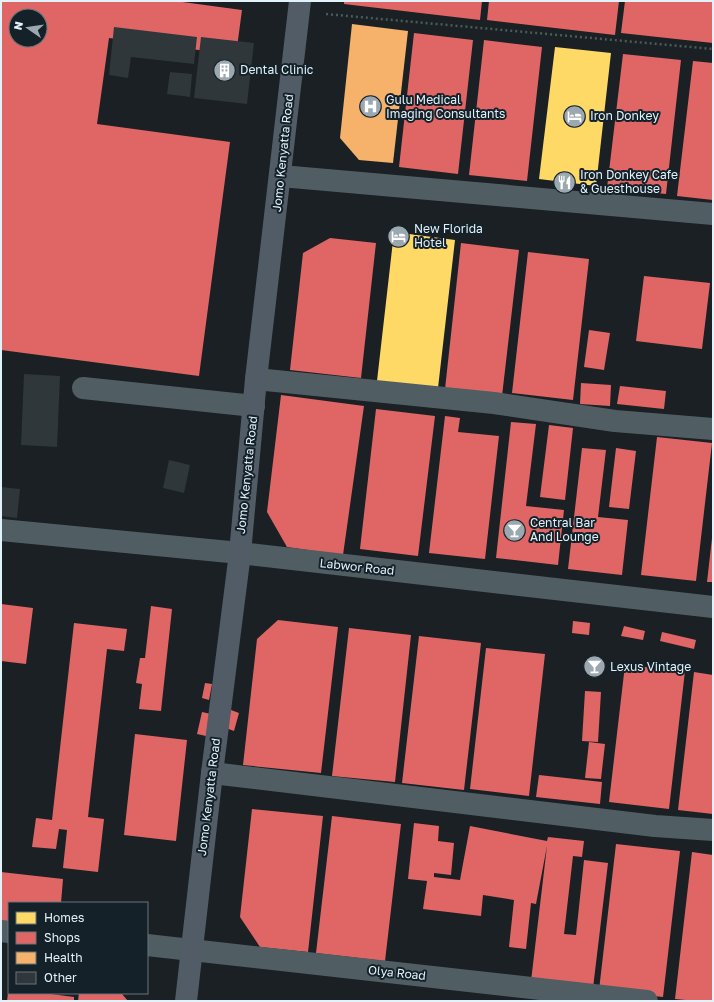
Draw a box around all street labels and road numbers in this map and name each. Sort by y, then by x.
street label: Jomo Kenyatta Road [269,93,296,213]
street label: Jomo Kenyatta Road [233,415,260,535]
street label: Labwor Road [319,555,395,578]
street label: Jomo Kenyatta Road [194,737,223,857]
street label: Olya Road [367,962,427,983]

